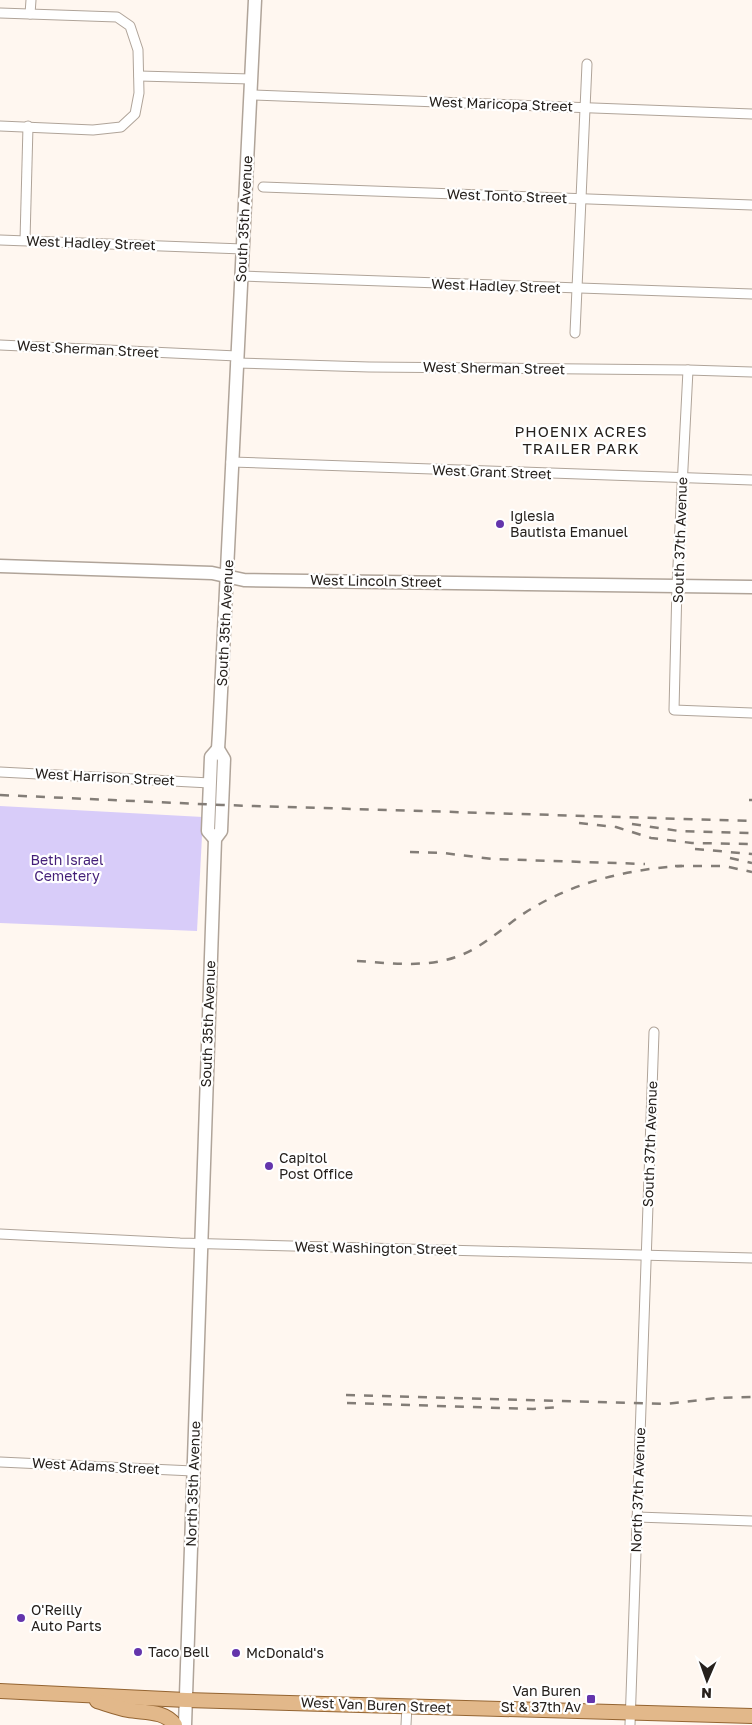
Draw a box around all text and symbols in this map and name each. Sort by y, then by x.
street label: West Maricopa Street [429,92,573,115]
street label: South 35th Avenue [232,155,255,283]
street label: West Tonto Street [446,185,568,206]
street label: West Hadley Street [26,232,156,253]
street label: West Hadley Street [431,275,561,296]
street label: West Sherman Street [16,336,160,361]
street label: West Sherman Street [423,358,565,377]
district label: PHOENIX ACRES TRAILER PARK [514,422,648,457]
street label: West Grant Street [432,461,552,482]
street label: South 37th Avenue [669,477,690,603]
place label: Iglesia Bautista Emanuel [510,507,628,540]
marker: Iglesia Bautista Emanuel [494,518,506,530]
street label: South 35th Avenue [213,559,236,687]
street label: West Lincoln Street [310,571,442,590]
street label: West Harrison Street [35,764,175,789]
park label: Beth Israel Cemetery [31,851,103,884]
street label: South 35th Avenue [197,960,218,1088]
street label: South 37th Avenue [639,1081,660,1207]
place label: Capitol Post Office [279,1149,353,1182]
marker: Capitol Post Office [263,1160,275,1172]
street label: West Washington Street [294,1238,458,1257]
street label: North 35th Avenue [182,1421,203,1547]
street label: North 37th Avenue [627,1427,648,1553]
street label: West Adams Street [32,1454,160,1477]
place label: O'Reilly Auto Parts [31,1601,102,1634]
marker: O'Reilly Auto Parts [15,1612,27,1624]
place label: Taco Bell [148,1643,209,1660]
place label: McDonald's [246,1644,324,1661]
marker: Taco Bell [132,1646,144,1658]
marker: McDonald's [230,1647,242,1659]
north arrow [682,1655,732,1705]
place label: Van Buren St & 37th Av [501,1682,581,1715]
text: N [701,1685,712,1702]
street label: West Van Buren Street [300,1693,452,1716]
marker: Van Buren St & 37th Av [585,1693,597,1705]

